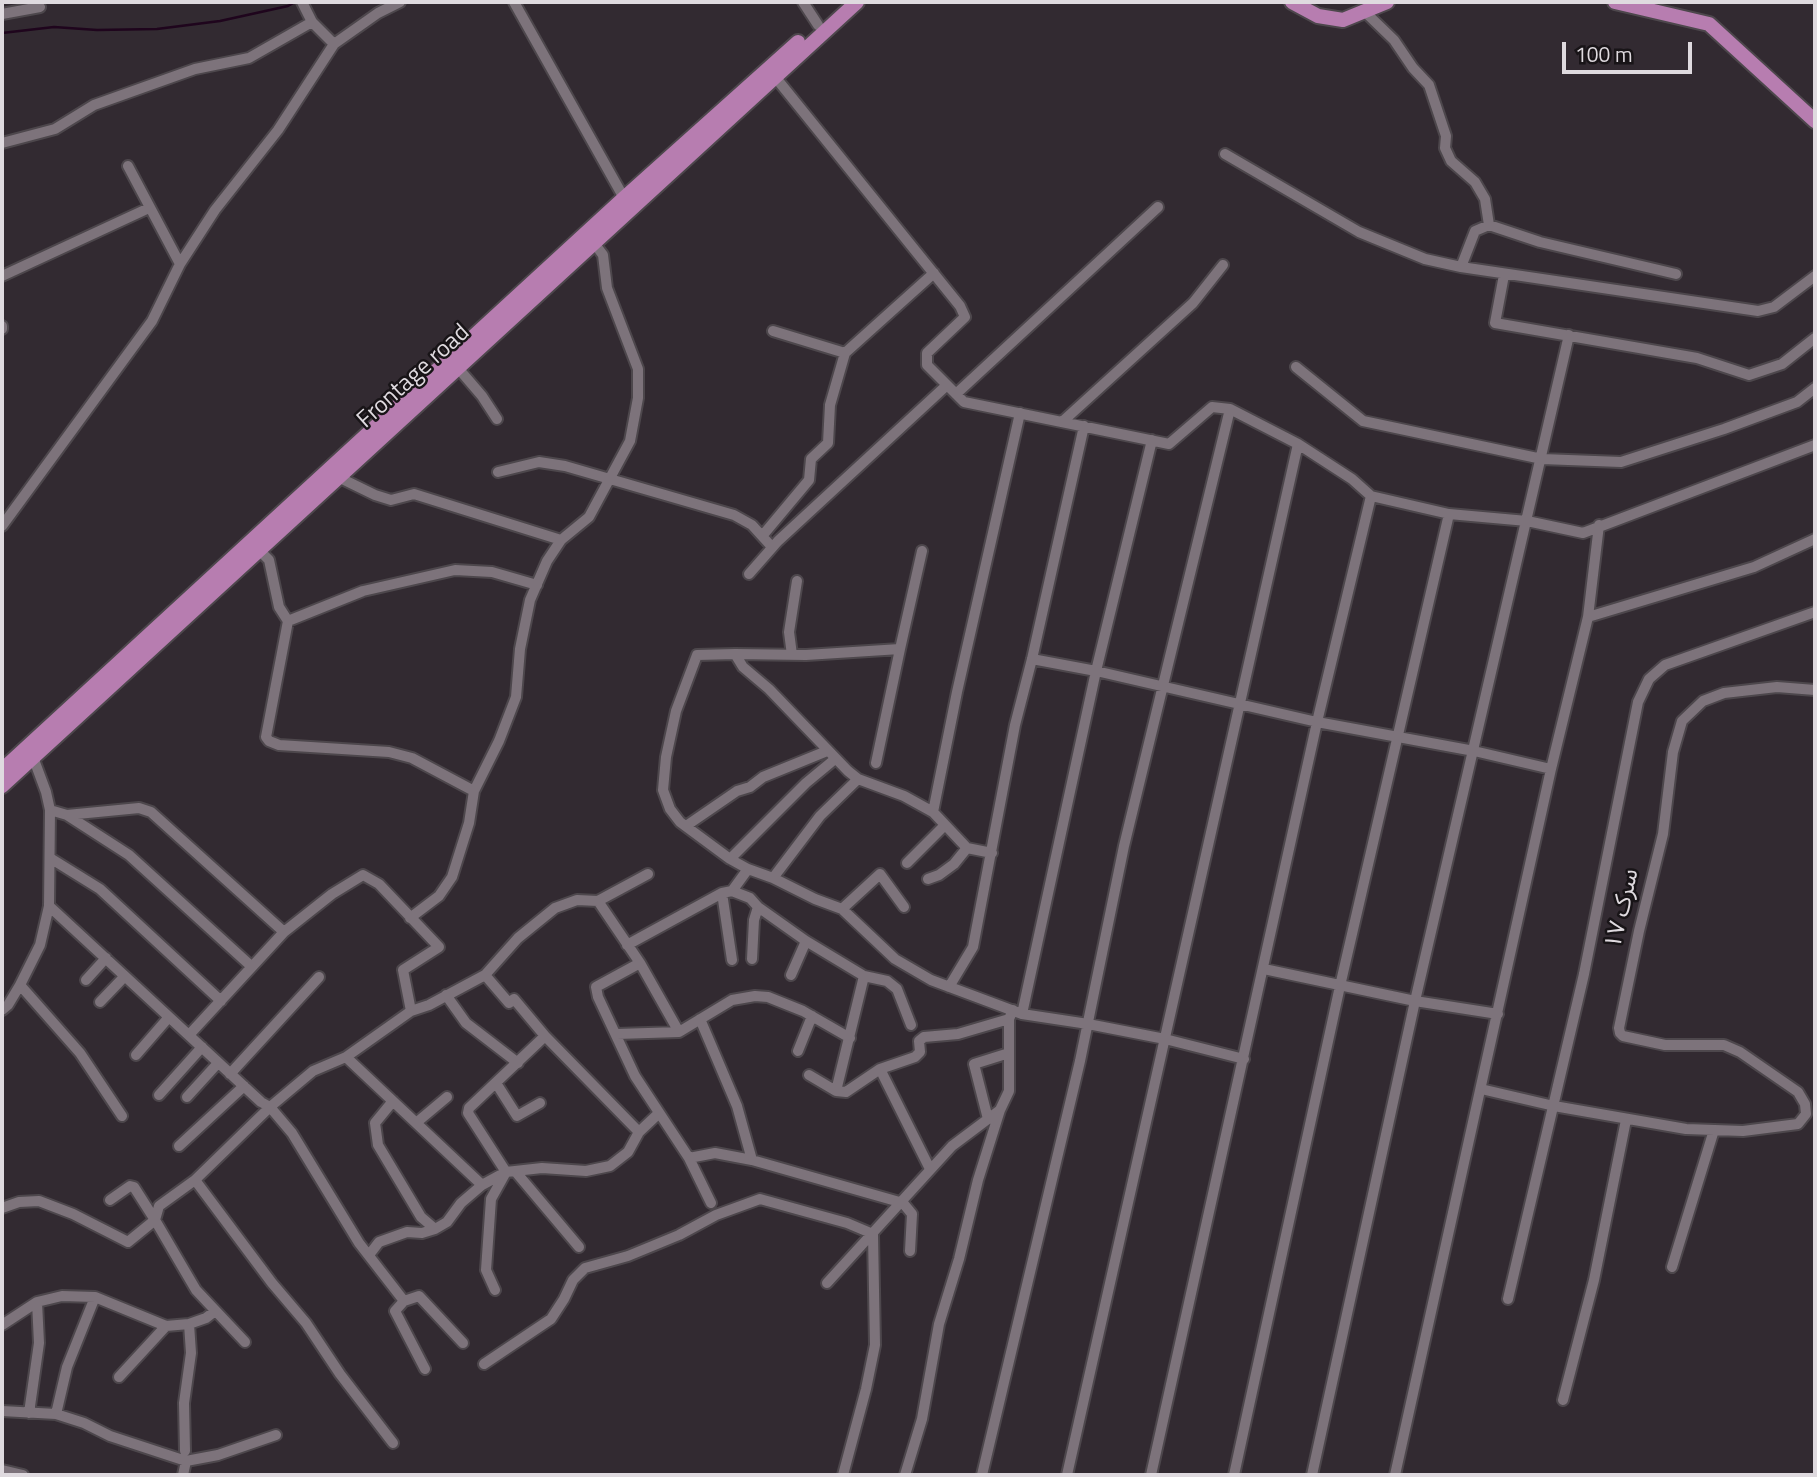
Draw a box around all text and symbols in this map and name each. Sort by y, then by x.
scale bar [1565,28,1694,72]
text: 100 m [1575,38,1632,70]
street label: Frontage road [352,319,476,435]
street label: سرک ۱۷ [1600,866,1646,952]

